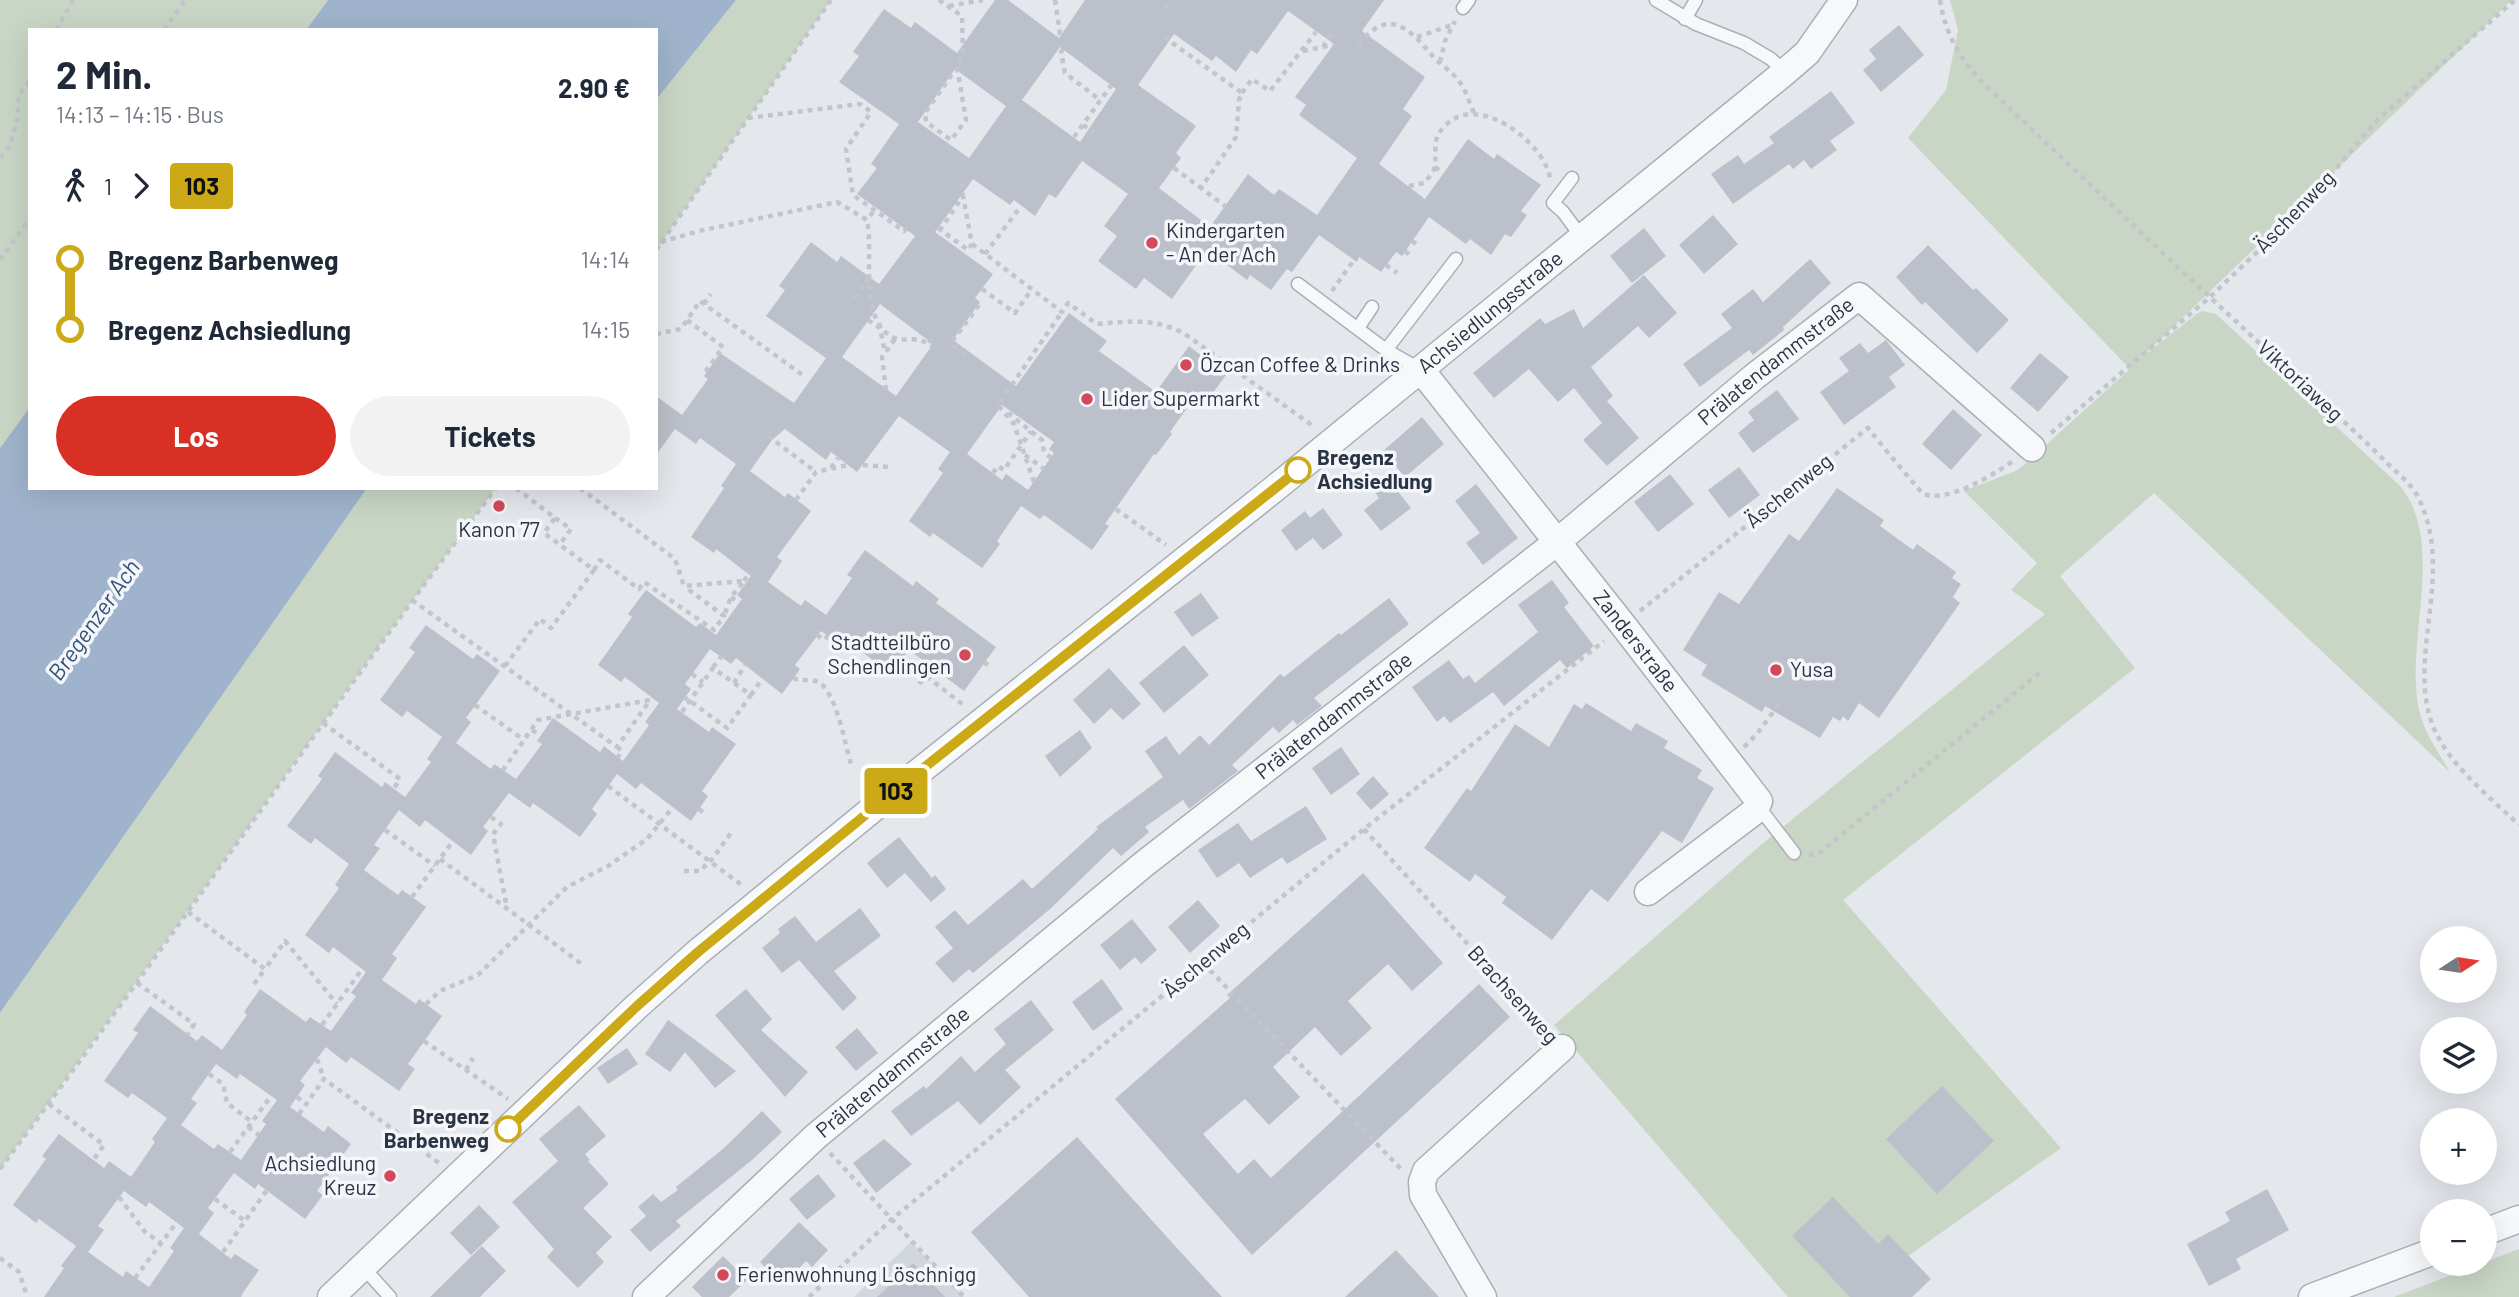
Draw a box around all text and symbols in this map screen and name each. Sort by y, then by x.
text: 2 Min. [56,51,152,97]
text: 2.90 € [558,72,630,103]
text: 14:13 – 14:15 · Bus [56,100,224,128]
street label: Äschenweg [2249,165,2339,257]
icon: walk [56,167,94,205]
icon: forward [122,167,160,205]
text: 103 [184,171,219,200]
text: 1 [104,172,112,200]
place label: Kindergarten - An der Ach [1166,217,1285,266]
marker: Kindergarten - An der Ach [1144,235,1160,251]
text: Bregenz Barbenweg [108,244,338,275]
text: 14:14 [581,245,630,273]
street label: Achsiedlungsstraße [1412,245,1567,378]
street label: Prälatendammstraße [1692,291,1858,430]
text: Bregenz Achsiedlung [108,314,351,345]
text: 14:15 [582,315,630,343]
street label: Viktoriaweg [2253,334,2349,426]
place label: Özcan Coffee & Drinks [1200,351,1400,376]
marker: Özcan Coffee & Drinks [1178,357,1194,373]
place label: Lider Supermarkt [1101,385,1261,410]
marker: Lider Supermarkt [1079,391,1095,407]
button: Los [56,396,336,476]
button: Tickets [350,396,630,476]
place label: Bregenz Achsiedlung [1317,444,1432,493]
street label: Äschenweg [1740,447,1837,532]
marker: Bregenz Achsiedlung [1285,457,1311,483]
marker: Kanon 77 [491,498,507,514]
place label: Kanon 77 [458,516,540,541]
water label: Bregenzer Ach [41,554,145,685]
street label: Zanderstraße [1589,584,1684,697]
place label: Stadtteilbüro Schendlingen [828,629,951,678]
street label: Prälatendammstraße [1250,646,1416,784]
marker: Stadtteilbüro Schendlingen [957,647,973,663]
place label: Yusa [1790,656,1833,681]
marker: Yusa [1768,662,1784,678]
line badge: 103 [856,768,936,814]
text: 103 [878,776,914,805]
street label: Äschenweg [1157,916,1253,1002]
north arrow [2420,926,2497,1003]
map controls [2420,926,2497,1276]
street label: Brachsenweg [1464,940,1565,1048]
street label: Prälatendammstraße [810,1000,974,1142]
button: layers [2420,1017,2497,1094]
place label: Bregenz Barbenweg [384,1103,489,1152]
button: + [2420,1108,2497,1185]
marker: Bregenz Barbenweg [495,1116,521,1142]
place label: Achsiedlung Kreuz [265,1150,376,1199]
marker: Achsiedlung Kreuz [382,1168,398,1184]
button: − [2420,1199,2497,1276]
place label: Ferienwohnung Löschnigg [737,1261,976,1286]
marker: Ferienwohnung Löschnigg [715,1267,731,1283]

